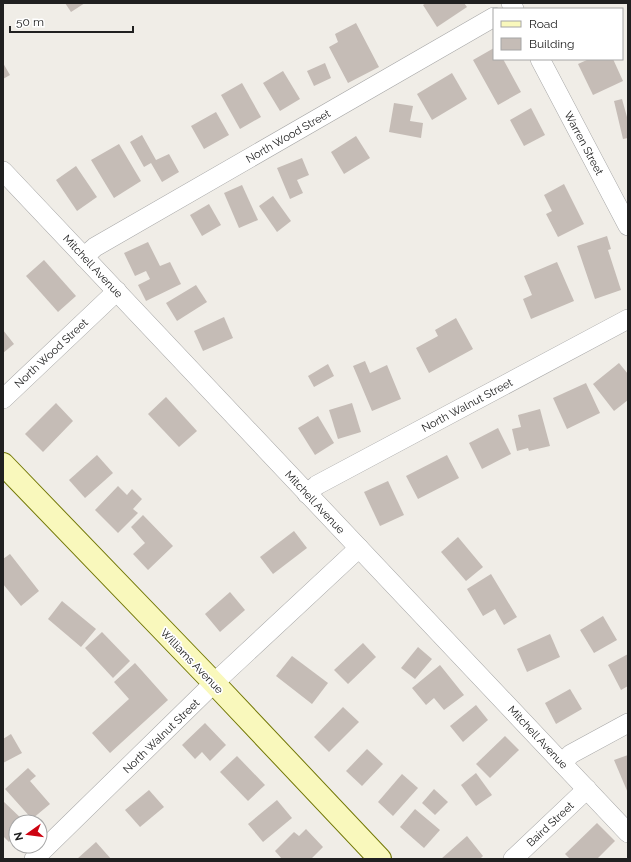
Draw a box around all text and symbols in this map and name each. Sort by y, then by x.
scale bar [10,8,133,34]
legend [493,8,623,60]
text: 50 m [16,15,44,29]
text: Road [529,17,558,31]
text: Building [529,37,575,51]
street label: North Wood Street [244,107,333,166]
street label: Warren Street [561,109,606,178]
street label: Mitchell Avenue [60,232,125,301]
street label: North Wood Street [12,316,91,391]
street label: North Walnut Street [420,376,515,435]
street label: Mitchell Avenue [282,468,347,537]
street label: Williams Avenue [158,626,226,697]
street label: North Walnut Street [120,696,202,776]
street label: Mitchell Avenue [505,703,570,772]
street label: Baird Street [524,799,577,849]
north arrow [8,814,48,854]
text: N [11,831,26,842]

